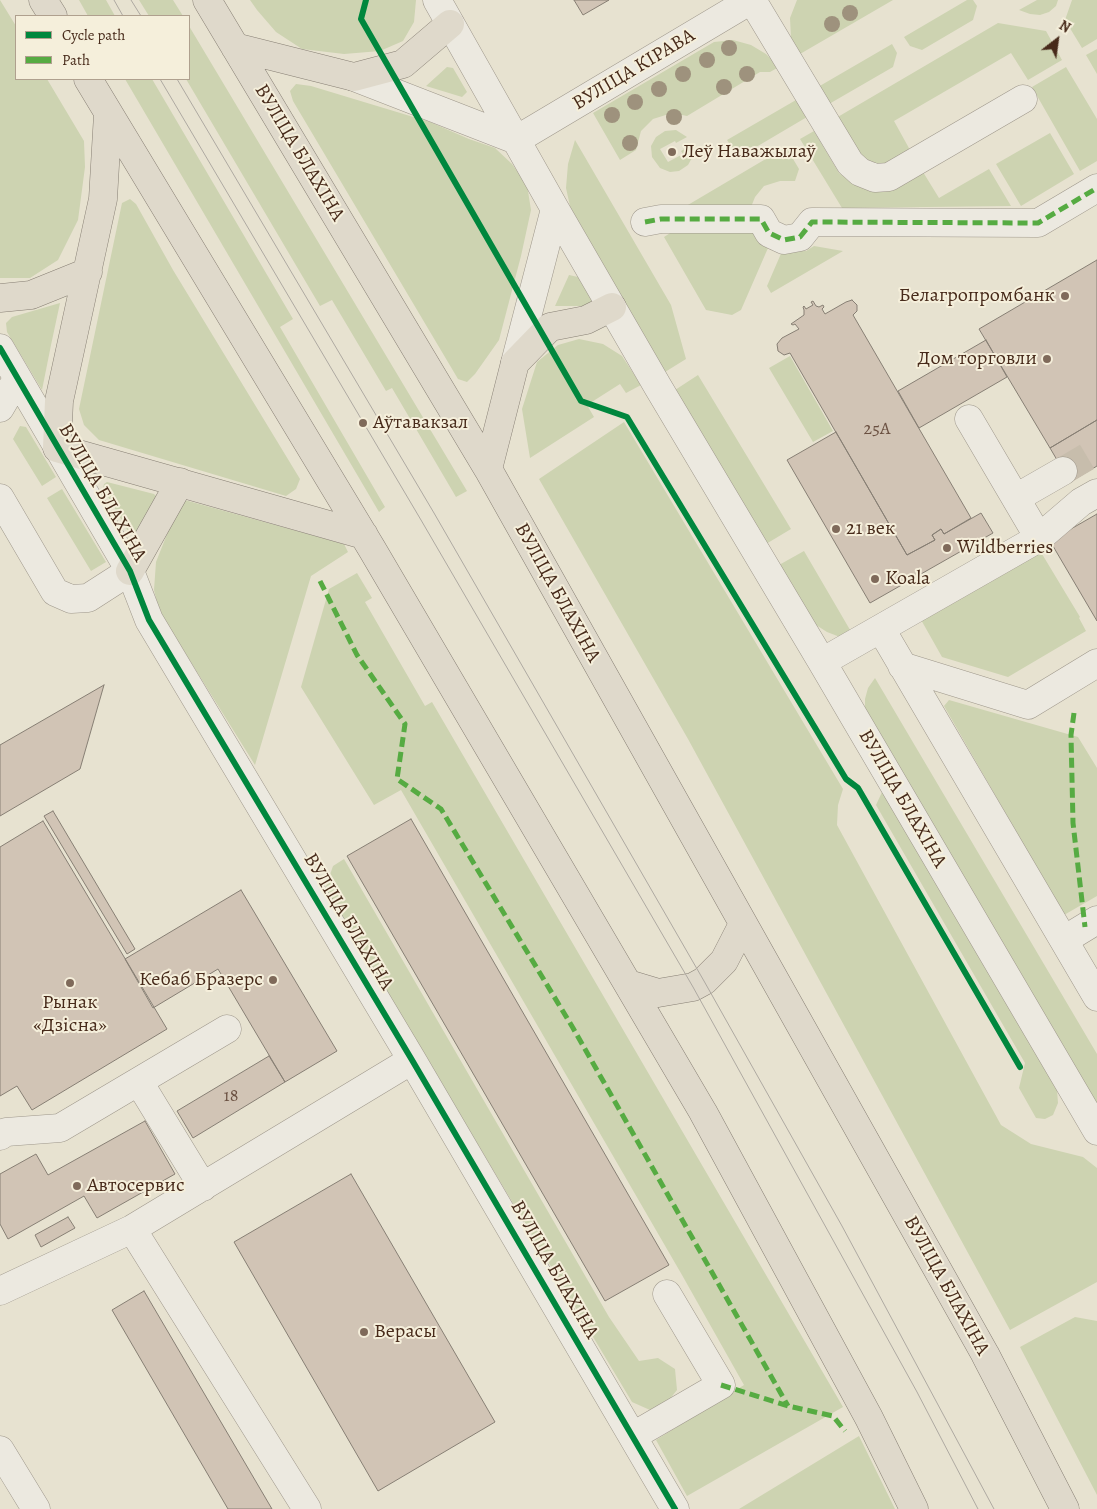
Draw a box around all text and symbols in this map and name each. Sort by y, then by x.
legend [15,15,190,80]
north arrow [1032,15,1082,65]
text: N [1056,16,1074,37]
street label: ВУЛІЦА КІРАВА [568,24,700,116]
text: Cycle path [62,25,125,45]
text: Path [62,50,90,70]
street label: ВУЛІЦА БЛАХІНА [249,80,349,226]
place label: Леў Наважылаў [682,140,816,164]
marker: Леў Наважылаў [666,146,678,158]
place label: Белагропромбанк [899,284,1055,308]
marker: Белагропромбанк [1059,290,1071,302]
place label: Дом торговли [918,347,1037,371]
marker: Дом торговли [1041,353,1053,365]
place label: Аўтавакзал [373,411,468,435]
marker: Аўтавакзал [357,417,369,429]
house number: 25А [864,419,890,441]
street label: ВУЛІЦА БЛАХІНА [53,420,151,566]
place label: 21 век [846,517,895,541]
street label: ВУЛІЦА БЛАХІНА [509,519,605,667]
marker: 21 век [830,523,842,535]
place label: Wildberries [957,536,1053,560]
marker: Wildberries [941,542,953,554]
place label: Koala [885,567,930,591]
marker: Koala [869,573,881,585]
street label: ВУЛІЦА БЛАХІНА [853,726,951,872]
street label: ВУЛІЦА БЛАХІНА [298,849,398,995]
place label: Кебаб Бразерс [139,968,263,992]
marker: Кебаб Бразерс [267,974,279,986]
marker: Рынак «Дзісна» [64,977,76,989]
place label: Рынак «Дзісна» [33,991,107,1038]
house number: 18 [224,1086,238,1108]
place label: Автосервис [87,1174,185,1198]
marker: Автосервис [71,1180,83,1192]
street label: ВУЛІЦА БЛАХІНА [505,1197,603,1343]
street label: ВУЛІЦА БЛАХІНА [898,1212,994,1360]
place label: Верасы [374,1320,437,1344]
marker: Верасы [358,1326,370,1338]

